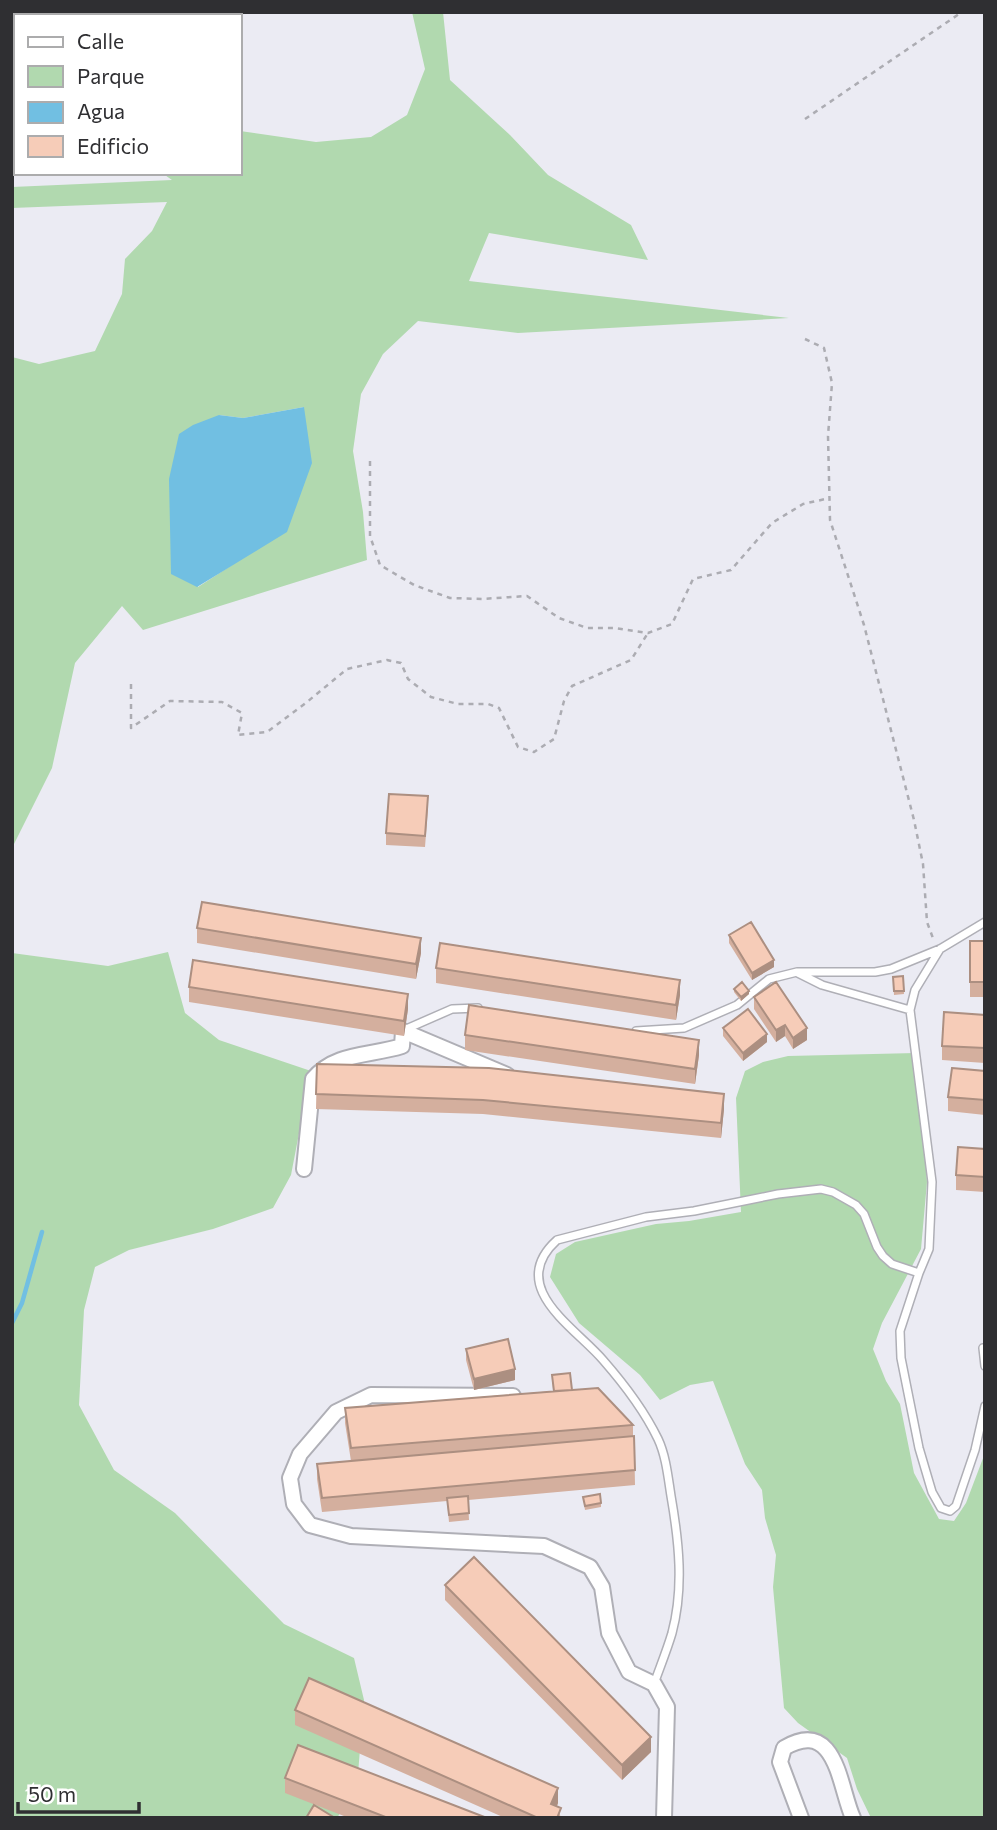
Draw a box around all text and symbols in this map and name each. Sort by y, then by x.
legend [14,14,242,175]
text: Calle [77,28,124,53]
text: Parque [77,63,144,88]
text: Agua [77,98,125,123]
text: Edificio [77,133,149,158]
scale bar [18,1770,138,1814]
text: 50 m [28,1781,76,1806]

